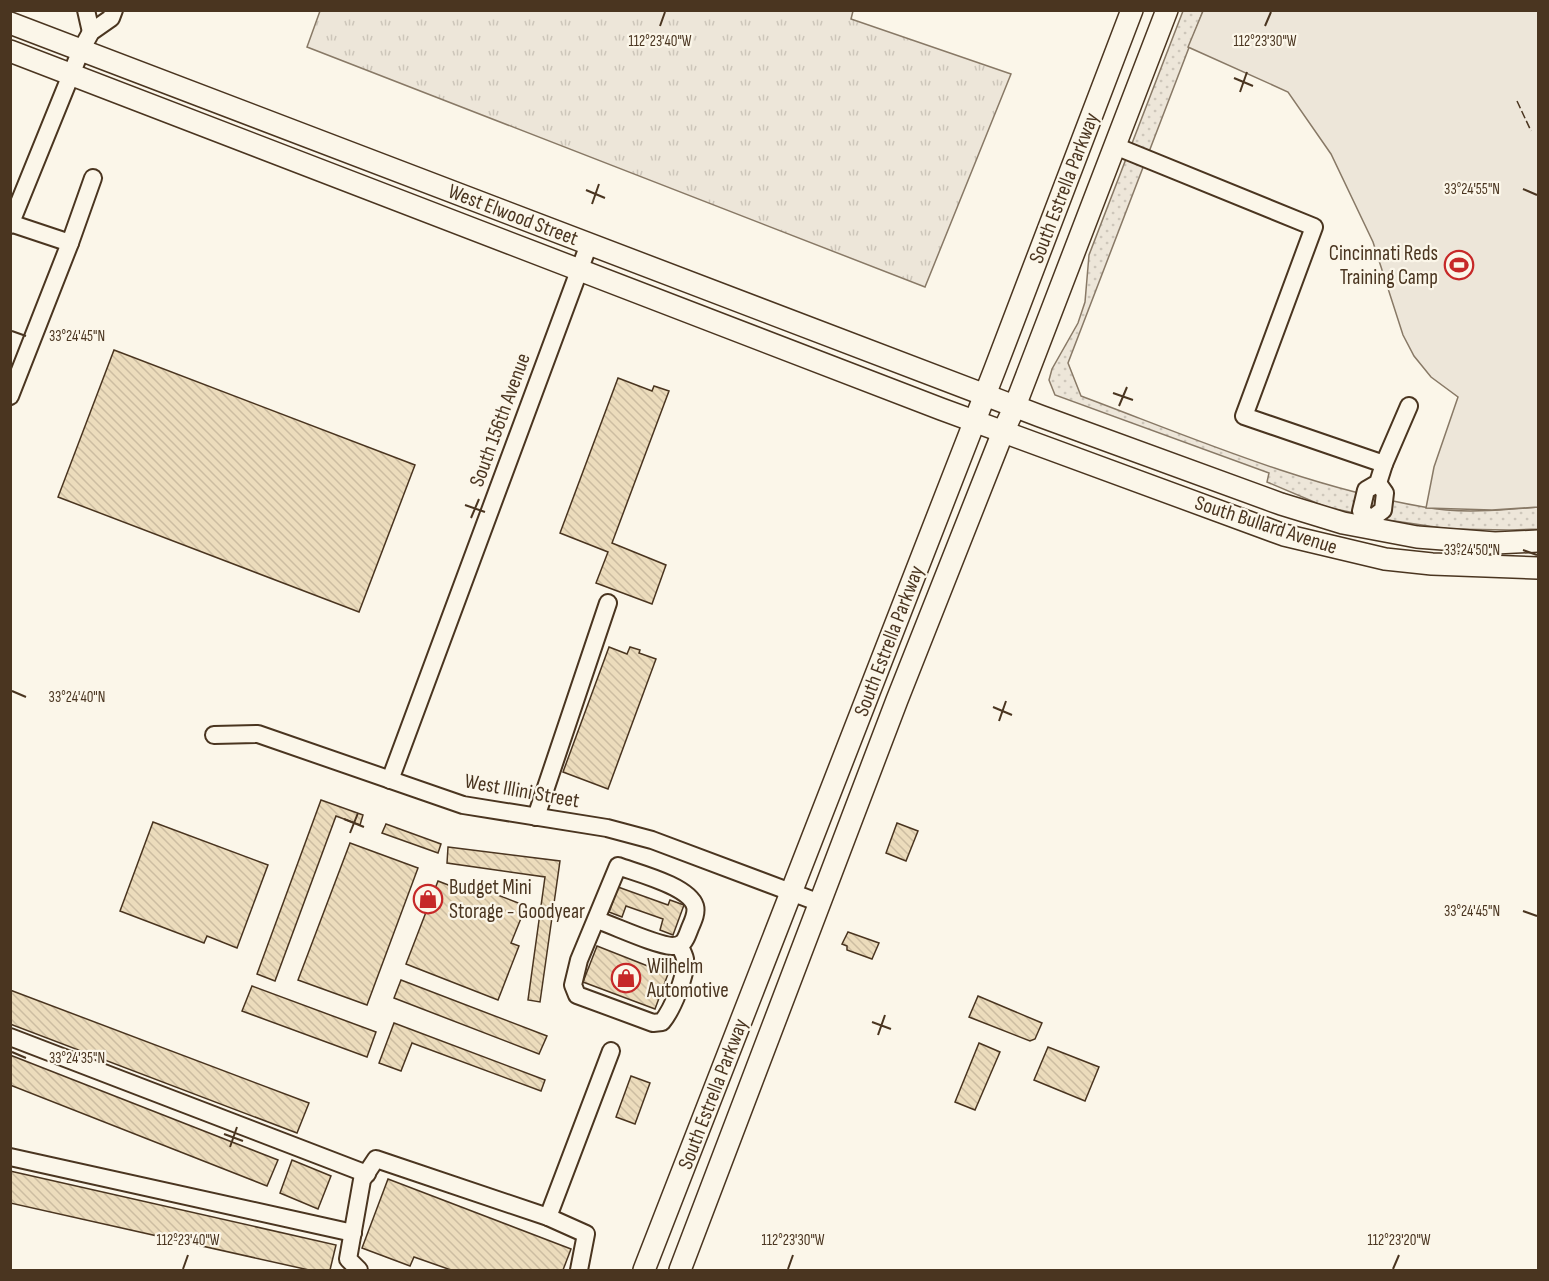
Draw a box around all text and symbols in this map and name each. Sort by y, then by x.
text: 112°23'40"W [628,32,692,51]
text: 112°23'30"W [1233,32,1297,51]
street label: South Estrella Parkway [1024,109,1104,267]
street label: West Elwood Street [445,179,581,251]
text: 33°24'55"N [1444,180,1500,199]
place label: Cincinnati Reds Training Camp [1329,241,1438,290]
sports icon: Cincinnati Reds Training Camp [1443,249,1475,281]
text: 33°24'45"N [49,327,105,346]
street label: South 156th Avenue [464,350,536,490]
street label: South Bullard Avenue [1192,490,1340,560]
text: 33°24'50"N [1444,541,1500,560]
street label: South Estrella Parkway [849,562,929,720]
text: 33°24'40"N [49,688,105,707]
street label: West Illini Street [463,769,581,813]
place label: Budget Mini Storage - Goodyear [449,875,585,924]
shop icon: Budget Mini Storage - Goodyear [412,883,444,915]
text: 33°24'45"N [1444,902,1500,921]
place label: Wilhelm Automotive [646,954,729,1003]
shop icon: Wilhelm Automotive [610,962,642,994]
street label: South Estrella Parkway [673,1015,753,1173]
text: 33°24'35"N [49,1049,105,1068]
text: 112°23'40"W [156,1231,220,1250]
text: 112°23'30"W [761,1231,825,1250]
text: 112°23'20"W [1367,1231,1431,1250]

